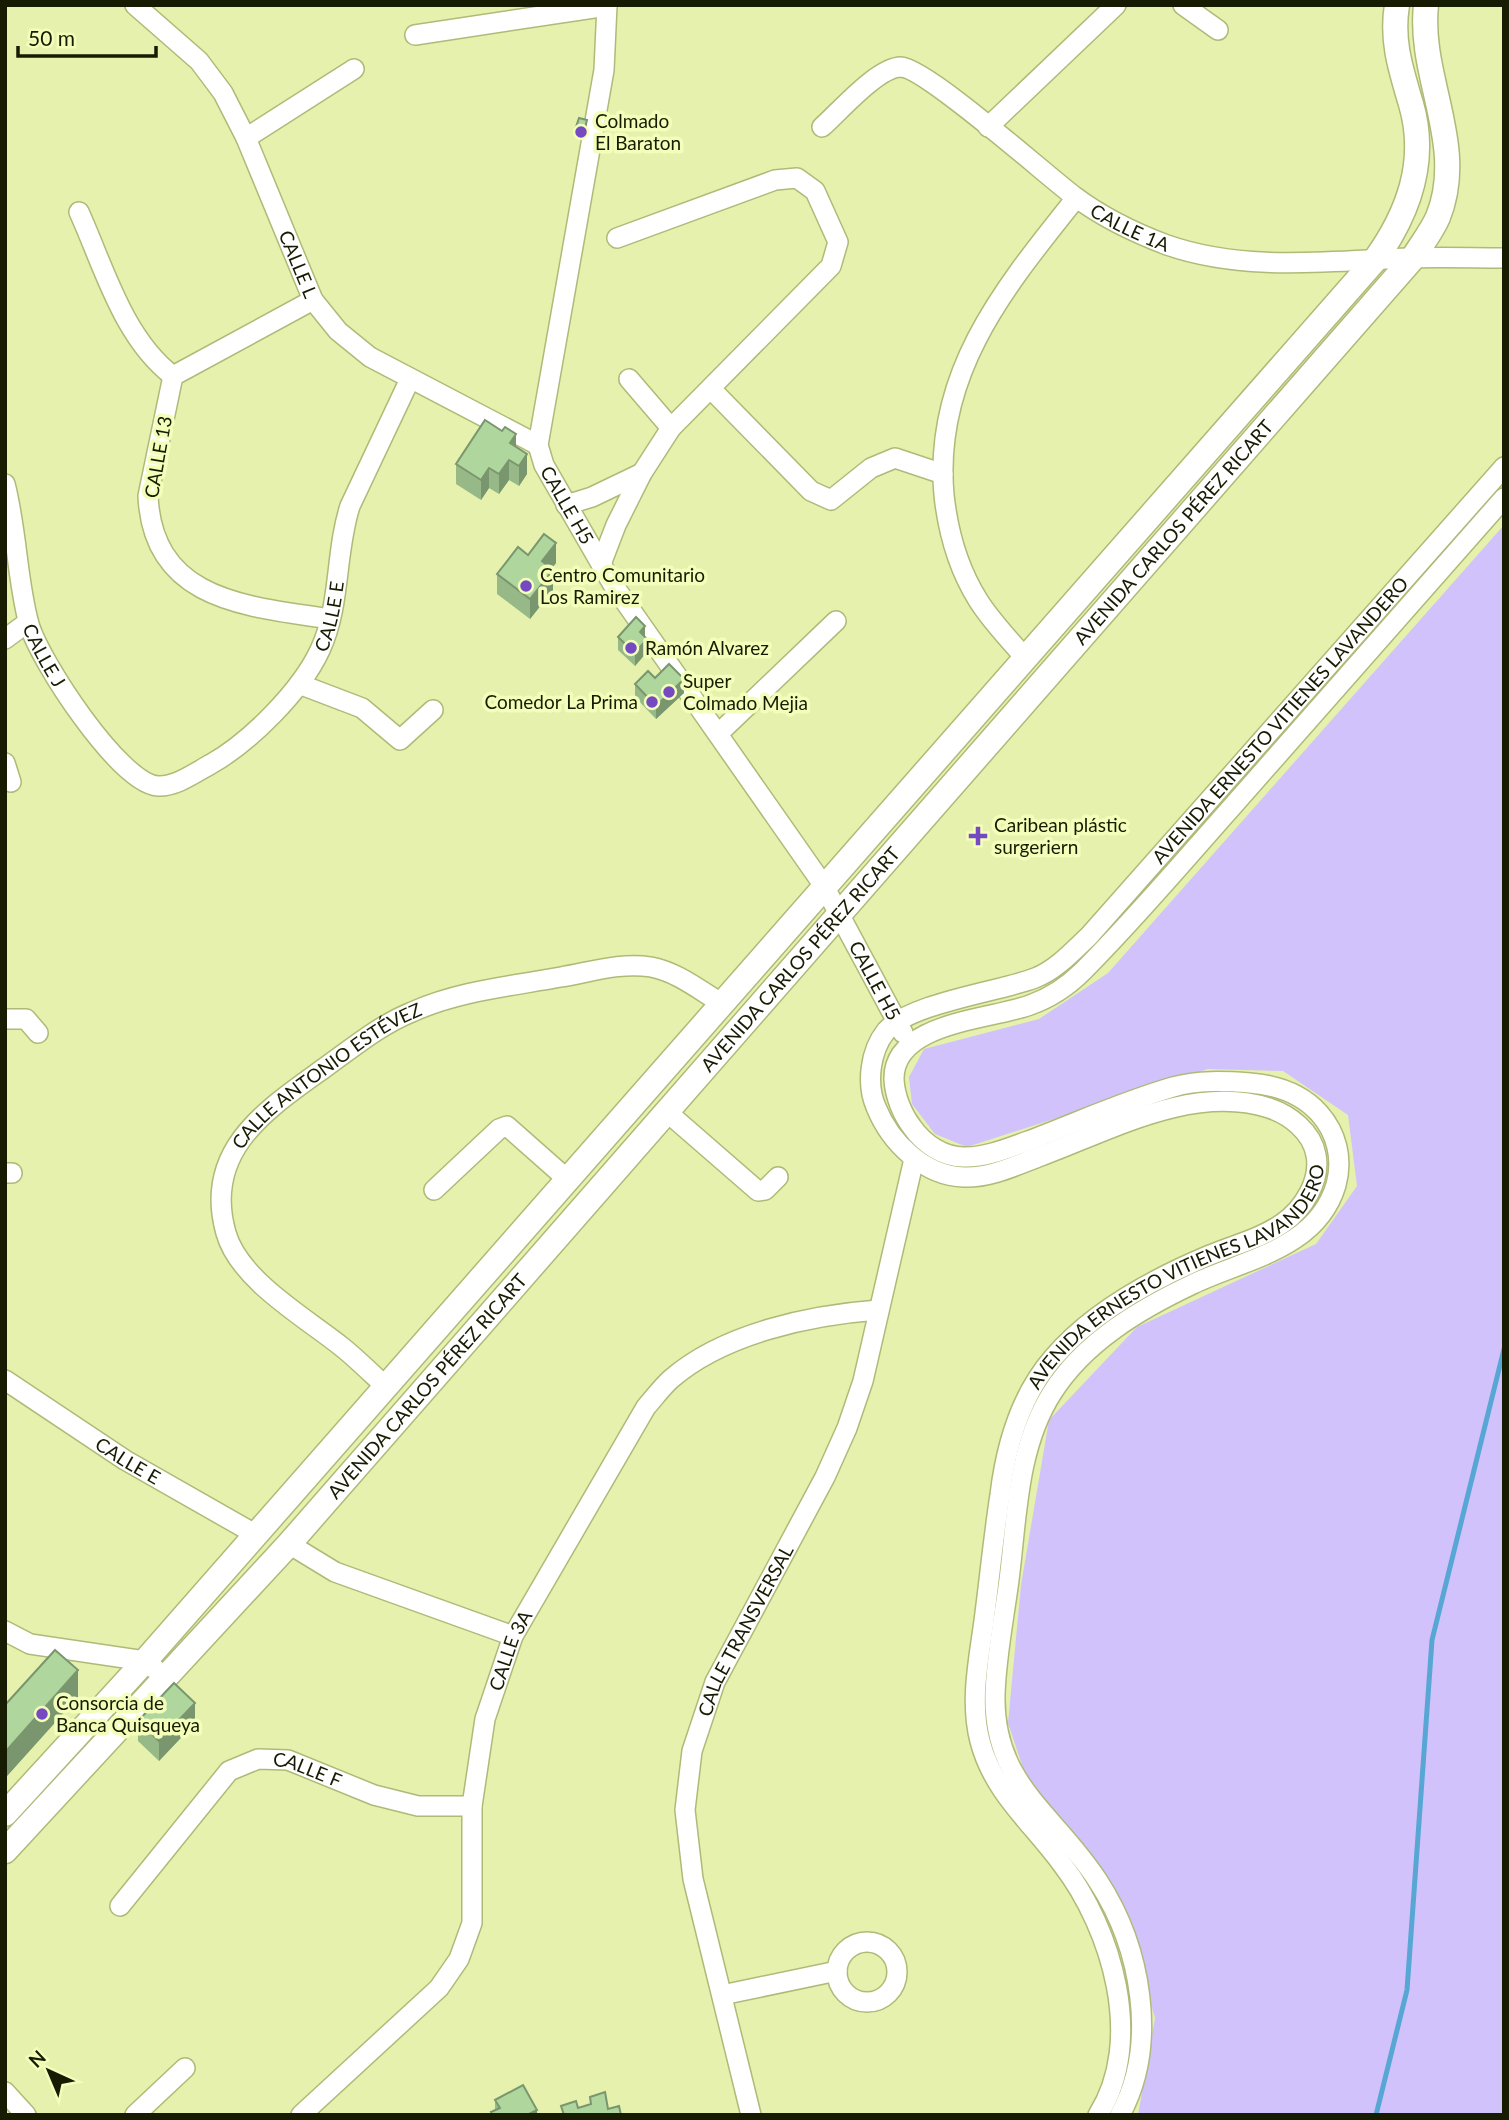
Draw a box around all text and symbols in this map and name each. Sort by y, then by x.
scale bar [18,14,156,58]
text: 50 m [28,25,75,50]
place label: Colmado El Baraton [595,109,681,154]
marker: Colmado El Baraton [573,124,589,140]
street label: CALLE 1A [1087,198,1173,256]
street label: CALLE L [274,227,323,301]
street label: CALLE 13 [139,414,176,500]
street label: AVENIDA CARLOS PÉREZ RICART [1069,415,1277,649]
street label: CALLE H5 [536,462,599,548]
place label: Centro Comunitario Los Ramirez [540,563,705,608]
street label: AVENIDA ERNESTO VITIENES LAVANDERO [1147,572,1413,868]
marker: Centro Comunitario Los Ramirez [518,578,534,594]
street label: CALLE E [309,580,348,655]
street label: CALLE J [19,620,71,691]
place label: Ramón Alvarez [645,636,769,659]
marker: Ramón Alvarez [623,640,639,656]
place label: Super Colmado Mejia [683,669,808,714]
marker: Super Colmado Mejia [661,684,677,700]
place label: Comedor La Prima [484,690,638,713]
marker: Comedor La Prima [644,694,660,710]
place label: Caribean plástic surgeriern [994,813,1127,858]
marker: Caribean plástic surgeriern [968,826,988,846]
street label: AVENIDA CARLOS PÉREZ RICART [695,842,904,1076]
street label: CALLE H5 [845,937,906,1024]
street label: CALLE ANTONIO ESTÉVEZ [226,997,425,1153]
street label: AVENIDA ERNESTO VITIENES LAVANDERO [1022,1163,1328,1393]
street label: AVENIDA CARLOS PÉREZ RICART [322,1269,531,1503]
street label: CALLE E [91,1432,165,1489]
street label: CALLE TRANSVERSAL [692,1540,798,1719]
street label: CALLE 3A [483,1606,537,1694]
place label: Consorcia de Banca Quisqueya [56,1691,200,1736]
marker: Consorcia de Banca Quisqueya [34,1706,50,1722]
street label: CALLE F [273,1748,346,1792]
north arrow [14,2036,84,2106]
text: N [24,2045,50,2072]

